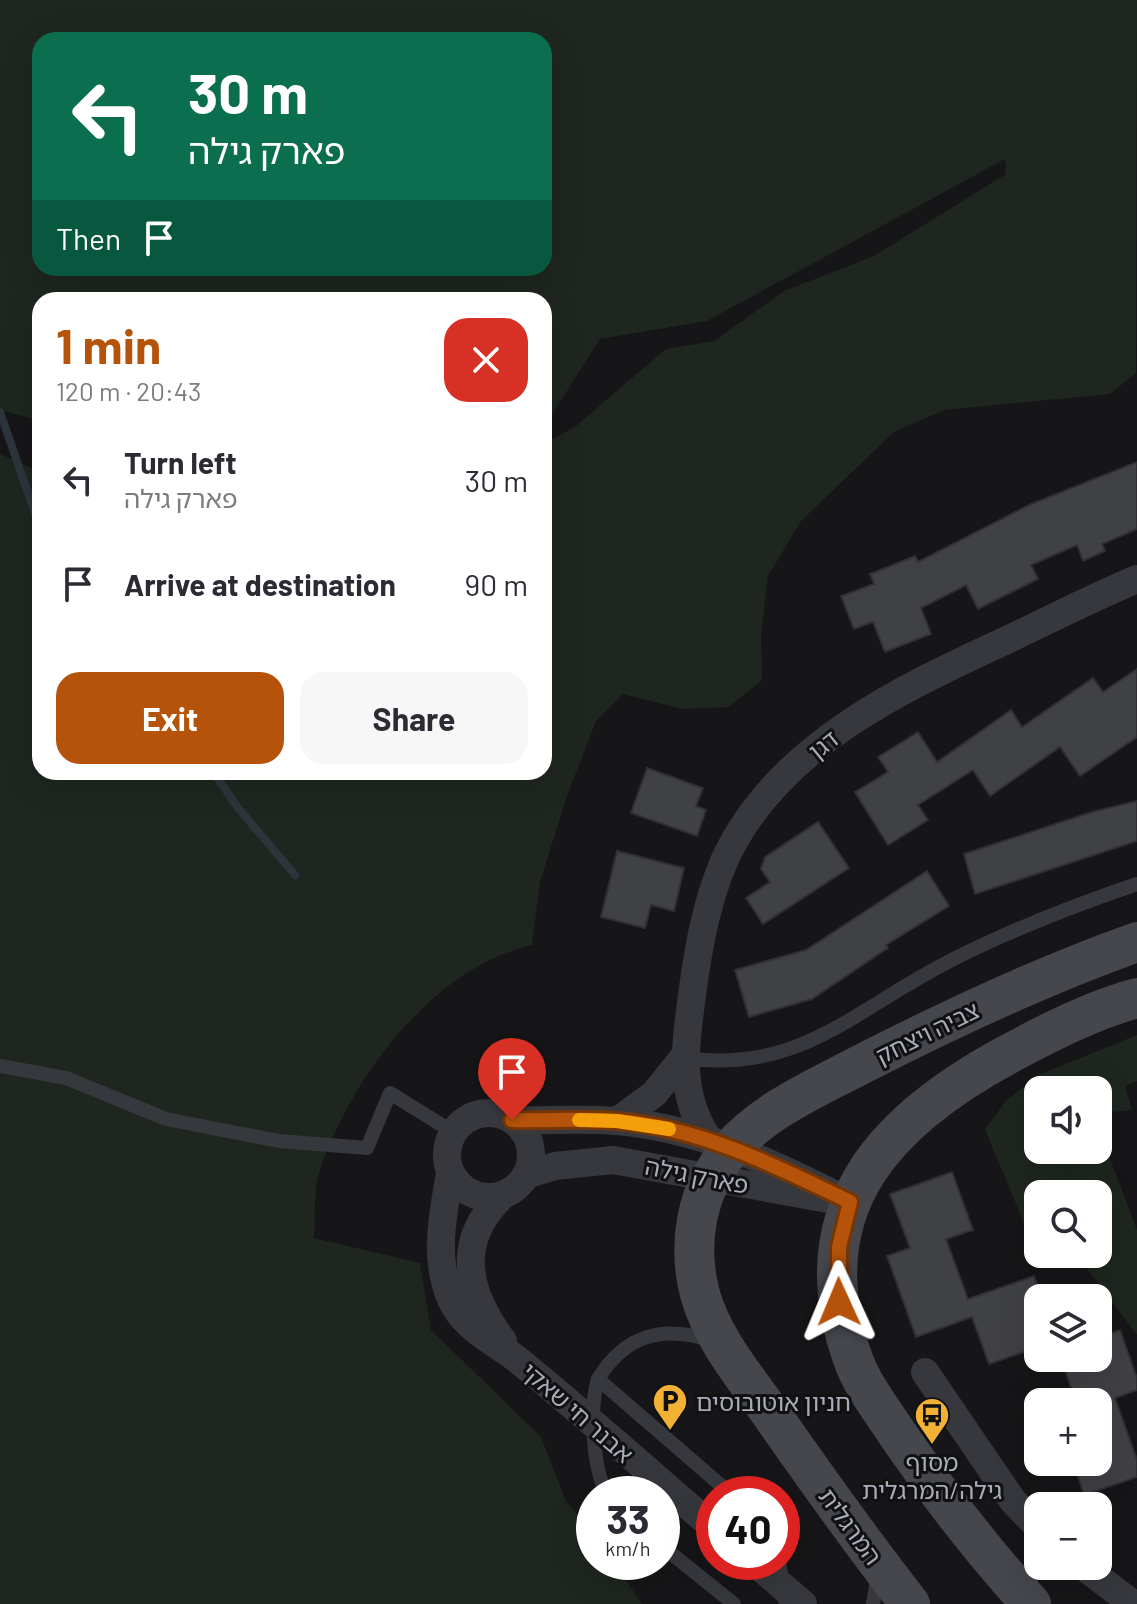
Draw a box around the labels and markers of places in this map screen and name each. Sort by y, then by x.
pin [478,1038,546,1120]
parking icon: חניון אוטובוסים [651,1382,689,1432]
place label: חניון אוטובוסים [696,1387,851,1416]
bus stop icon: מסוף גילה/המרגלית [913,1396,951,1446]
place label: מסוף גילה/המרגלית [862,1447,1002,1504]

